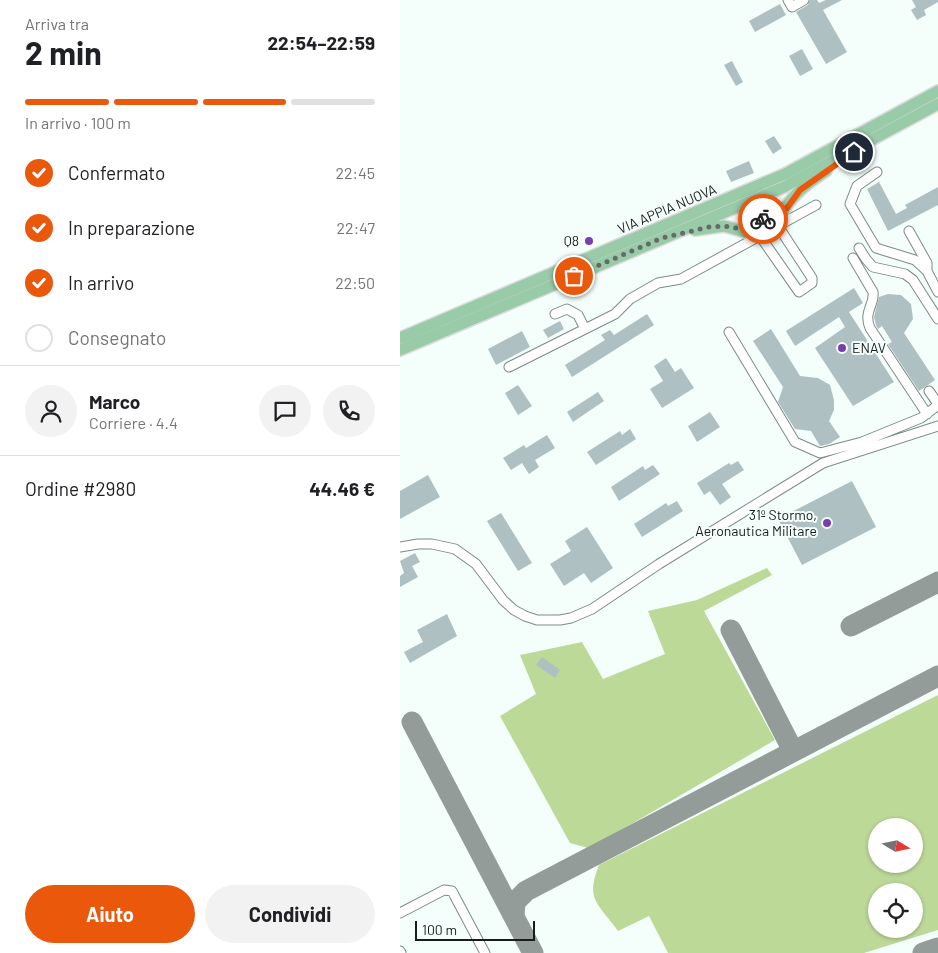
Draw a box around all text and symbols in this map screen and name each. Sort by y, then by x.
text: Arriva tra [25,14,89,33]
text: 22:54–22:59 [267,31,375,54]
text: 2 min [25,33,102,71]
text: In arrivo · 100 m [25,113,131,132]
pin [833,131,875,173]
icon: home [840,138,868,166]
icon: check [25,159,53,187]
text: Confermato [68,161,165,184]
text: 22:45 [335,163,375,182]
street label: VIA APPIA NUOVA [615,180,719,237]
courier [738,194,788,244]
icon: bike [749,205,777,233]
icon: check [25,214,53,242]
text: In preparazione [68,216,195,239]
text: 22:47 [337,218,375,237]
place label: Q8 [564,232,579,249]
marker: Q8 [583,235,595,247]
pin [553,255,595,297]
icon: bag [560,262,588,290]
icon: check [25,269,53,297]
text: In arrivo [68,271,134,294]
text: 22:50 [335,273,375,292]
text: Consegnato [68,326,166,349]
place label: ENAV [852,339,886,356]
marker: ENAV [836,342,848,354]
button: person [25,385,77,437]
button: chat [259,385,311,437]
button: phone [323,385,375,437]
text: Marco [89,390,140,413]
text: Corriere · 4.4 [89,413,178,432]
text: Ordine #2980 [25,477,136,500]
text: 44.46 € [309,477,375,500]
place label: 31º Stormo, Aeronautica Militare [695,506,817,539]
marker: 31º Stormo, Aeronautica Militare [821,517,833,529]
north arrow [868,818,922,872]
map controls [868,818,923,938]
button: locate [868,883,923,938]
button: Aiuto [25,885,195,943]
button: Condividi [205,885,375,943]
scale bar [415,918,535,941]
text: 100 m [422,921,457,938]

